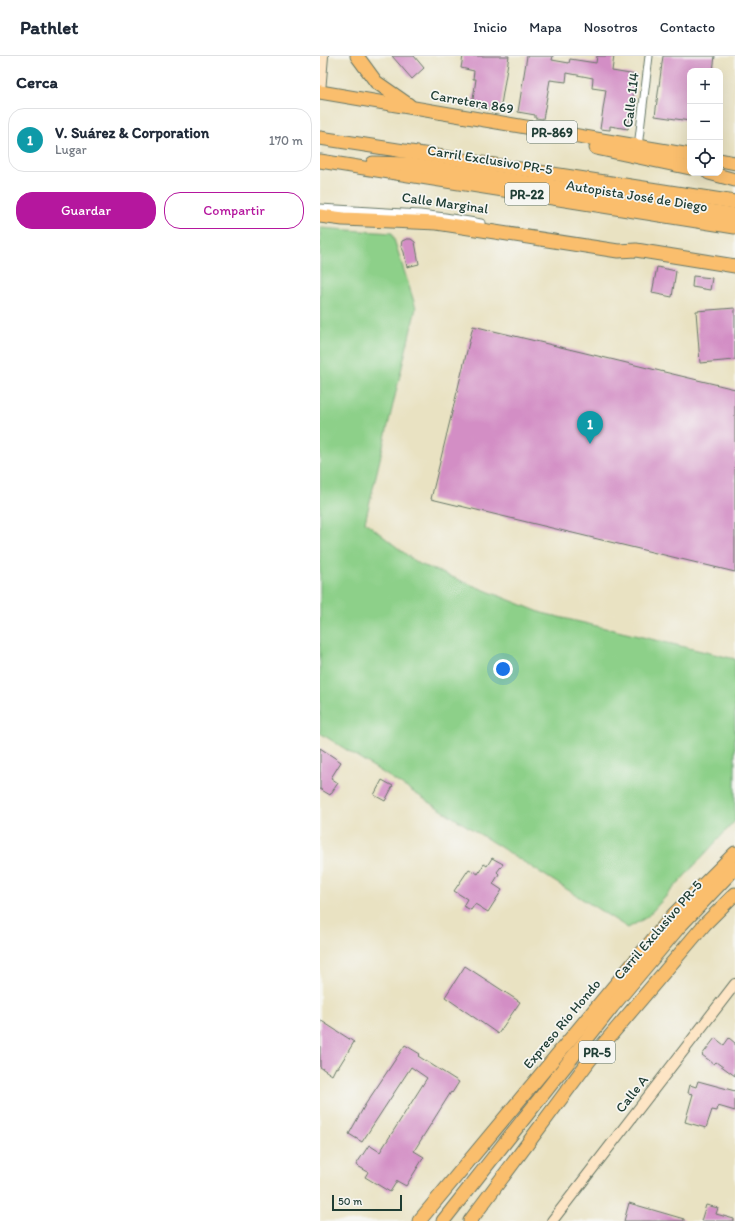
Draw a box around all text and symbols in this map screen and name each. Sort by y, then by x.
text: Pathlet [20,16,78,39]
text: Inicio [473,19,507,36]
text: Mapa [529,19,562,36]
text: Nosotros [584,19,638,36]
text: Contacto [660,19,715,36]
map controls [687,68,723,176]
button: + [687,68,723,104]
street label: Calle 114 [619,71,643,129]
text: Cerca [16,72,58,92]
street label: Carretera 869 [429,86,515,118]
button: − [687,104,723,140]
road number: PR-869 [527,121,577,143]
text: V. Suárez & Corporation [55,124,209,142]
text: 1 [27,133,33,148]
text: 170 m [269,133,303,148]
button: locate [687,140,723,176]
text: Lugar [55,142,87,157]
street label: Carril Exclusivo PR-5 [426,142,554,178]
street label: Autopista José de Diego [565,176,709,216]
road number: PR-22 [505,183,549,205]
street label: Calle Marginal [401,189,489,217]
button: Guardar [16,192,156,229]
button: Compartir [164,192,304,229]
pin: 1 [577,411,603,444]
your location [493,659,513,679]
street label: Carril Exclusivo PR-5 [610,877,706,983]
street label: Expreso Río Hondo [520,976,604,1072]
road number: PR-5 [579,1041,615,1063]
street label: Calle A [612,1072,652,1116]
scale bar [332,1193,402,1212]
text: 50 m [338,1195,362,1208]

